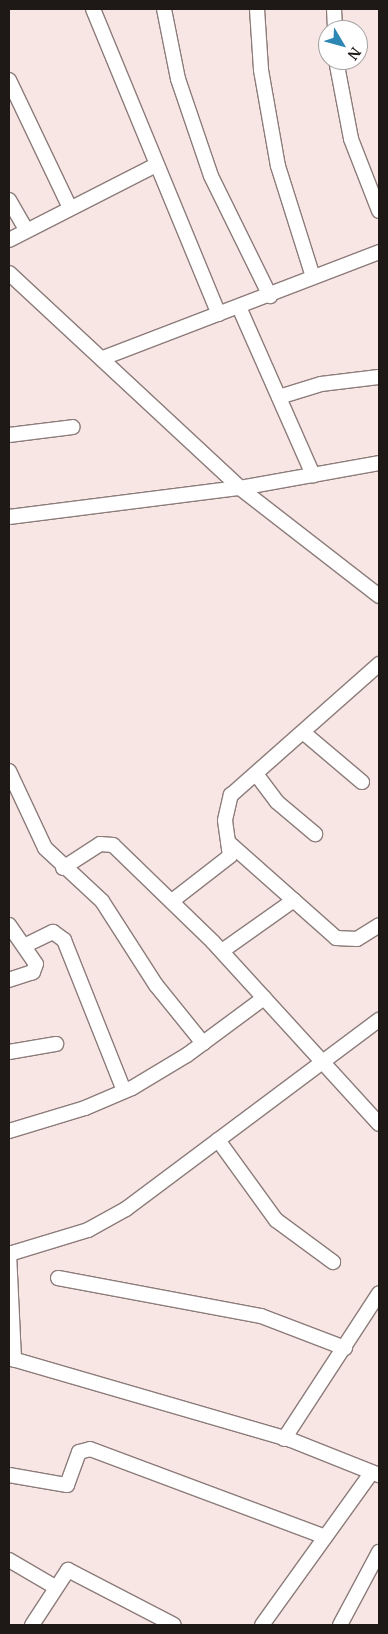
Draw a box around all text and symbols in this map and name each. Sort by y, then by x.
north arrow [318,20,368,70]
text: N [344,44,365,63]

